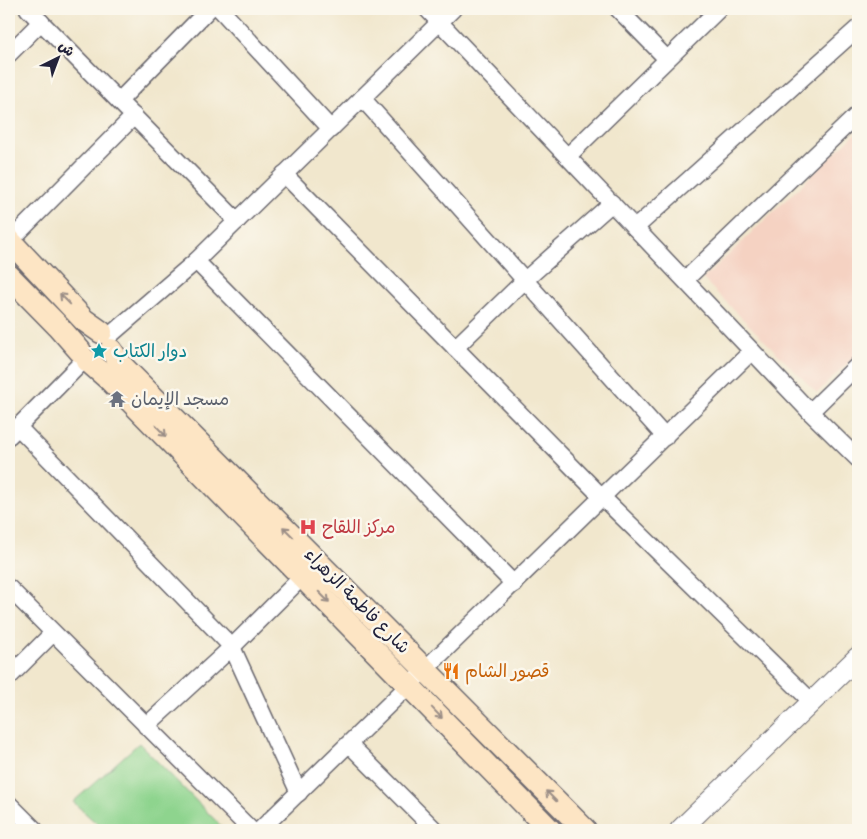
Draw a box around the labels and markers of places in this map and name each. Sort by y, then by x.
place label: دوار الكتاب [113,340,187,363]
place icon: دوار الكتاب [89,341,109,361]
place label: مسجد الإيمان [131,388,229,411]
temple icon: مسجد الإيمان [107,389,127,409]
place label: مركز اللقاح [322,516,395,539]
hospital icon: مركز اللقاح [298,517,318,537]
place label: قصور الشام [465,660,550,685]
restaurant icon: قصور الشام [441,661,461,681]

